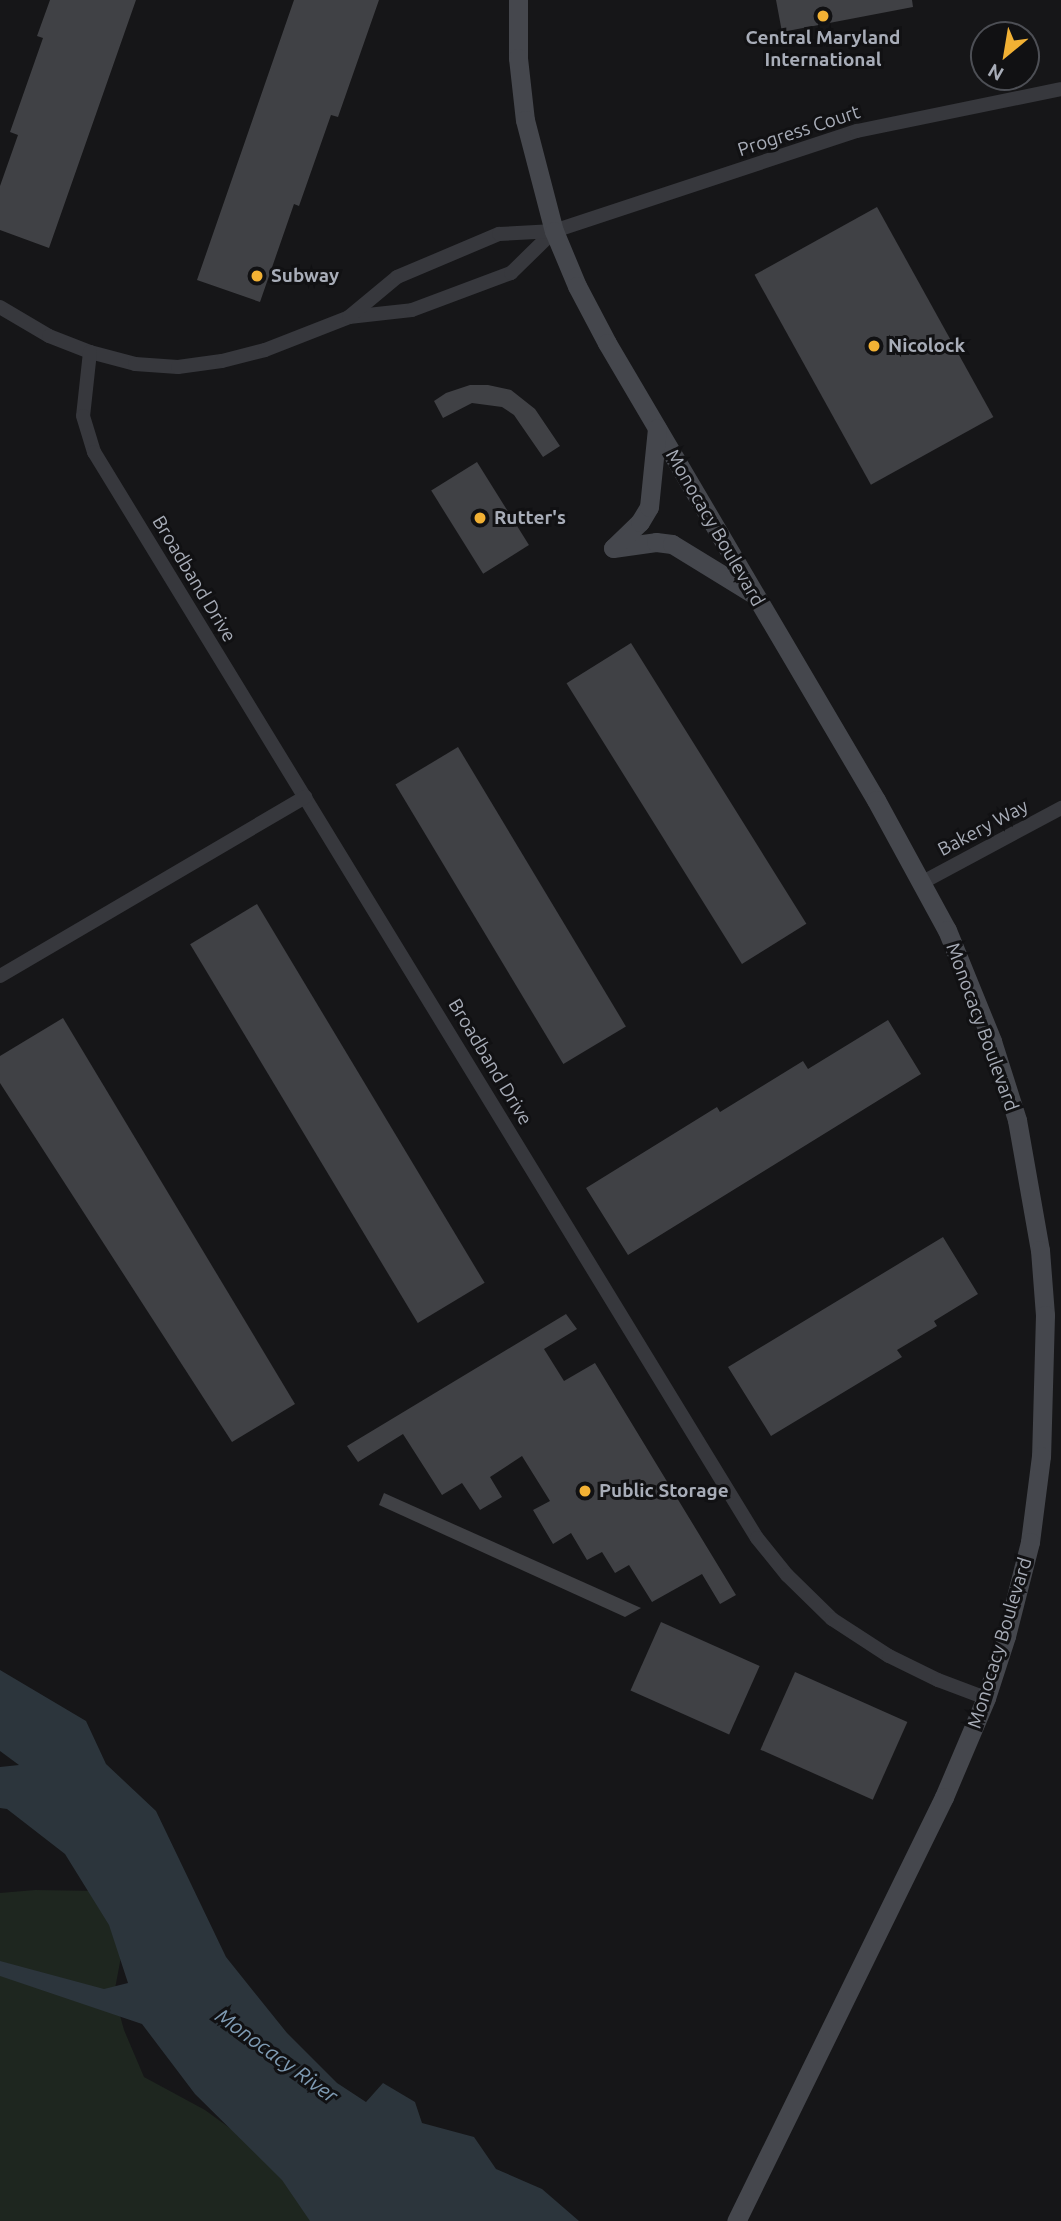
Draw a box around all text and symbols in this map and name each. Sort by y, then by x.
marker: Central Maryland International [815,8,831,24]
north arrow [970,21,1040,91]
place label: Central Maryland International [746,27,900,71]
text: N [984,59,1007,86]
street label: Progress Court [735,100,863,162]
place label: Subway [271,265,339,287]
marker: Subway [249,268,265,284]
place label: Nicolock [888,335,965,357]
marker: Nicolock [866,338,882,354]
street label: Monocacy Boulevard [661,445,769,611]
place label: Rutter's [494,507,566,529]
marker: Rutter's [472,510,488,526]
street label: Broadband Drive [147,512,241,646]
street label: Bakery Way [934,795,1032,861]
street label: Monocacy Boulevard [941,940,1023,1114]
street label: Broadband Drive [443,995,537,1129]
place label: Public Storage [599,1480,729,1502]
marker: Public Storage [577,1483,593,1499]
street label: Monocacy Boulevard [963,1555,1037,1731]
water label: Monocacy River [211,2002,343,2108]

